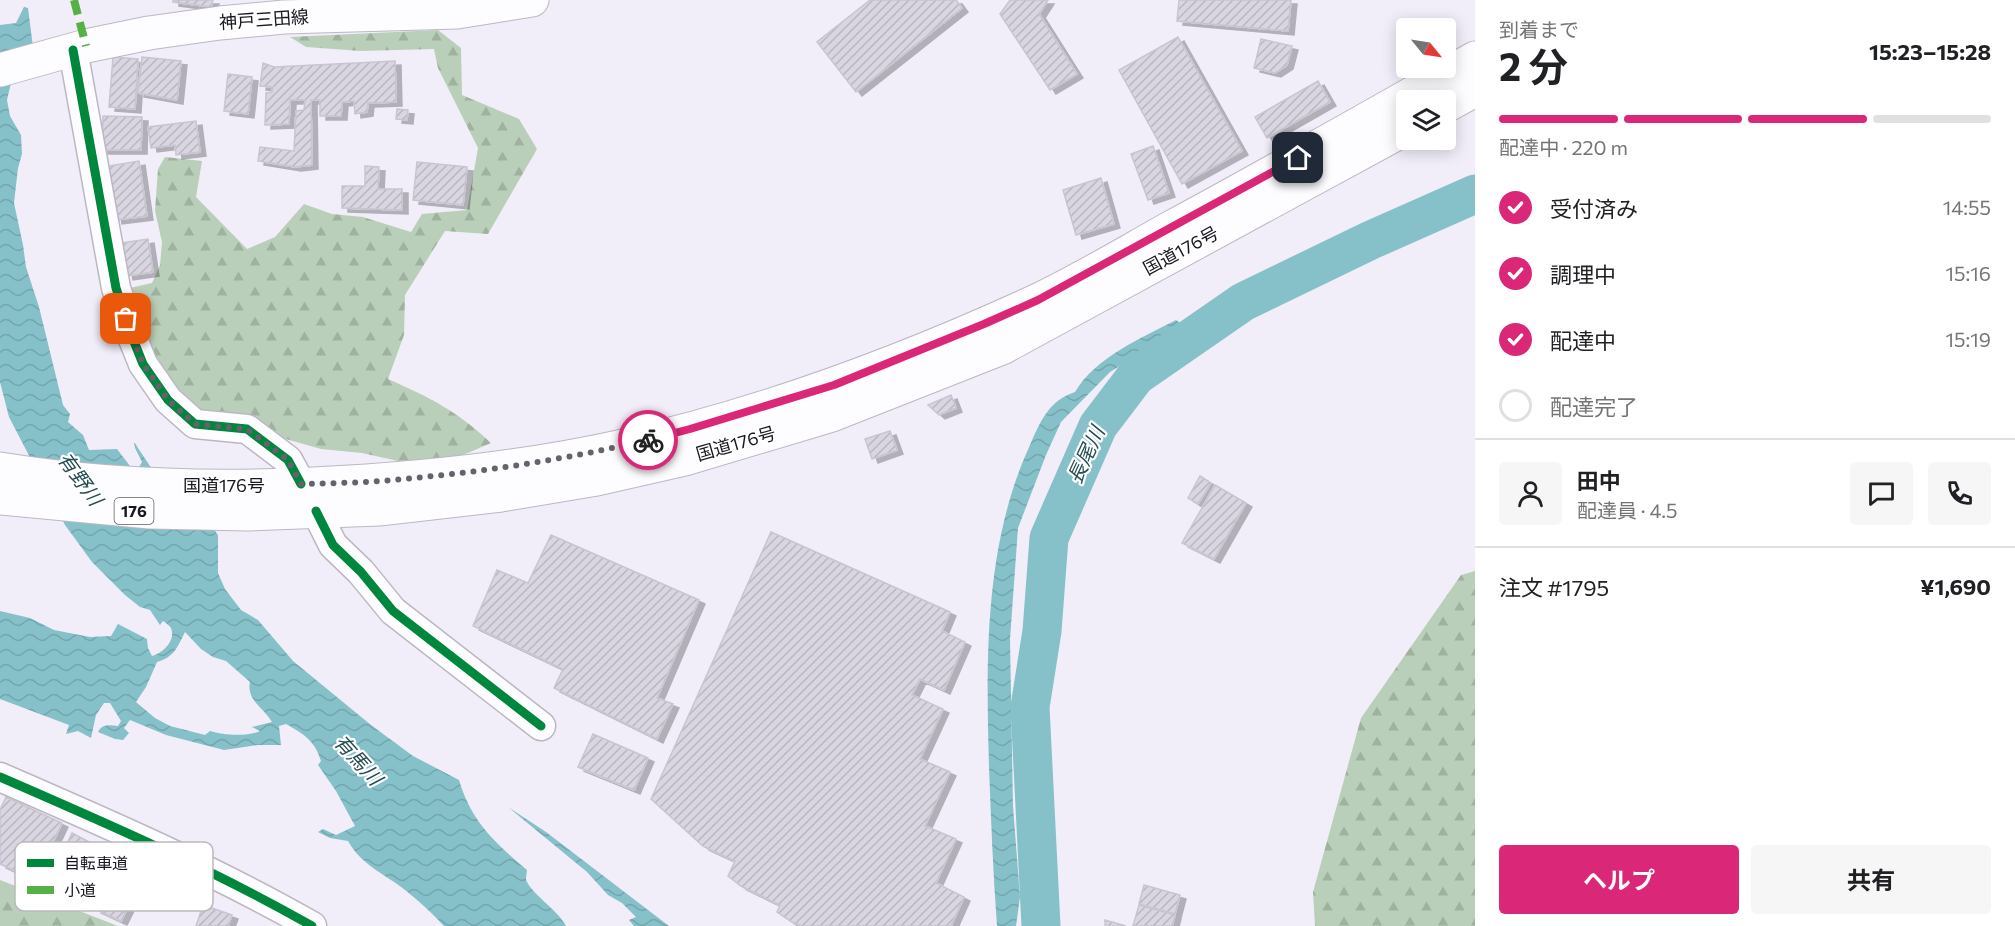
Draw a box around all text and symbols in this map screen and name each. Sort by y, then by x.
street label: 神戸三田線 [218,5,310,33]
text: 到着まで [1499,17,1579,41]
north arrow [1396,18,1456,78]
map controls [1396,18,1456,150]
text: 15:23–15:28 [1869,38,1991,65]
text: 2 分 [1499,41,1568,89]
button: layers [1396,90,1456,150]
pin [1272,132,1323,183]
text: 配達中 · 220 m [1499,135,1628,159]
icon: home [1281,141,1314,174]
icon: check [1499,191,1532,224]
text: 受付済み [1550,195,1638,222]
text: 14:55 [1943,195,1991,219]
street label: 国道176号 [1139,221,1222,279]
icon: check [1499,257,1532,290]
text: 調理中 [1550,261,1616,288]
text: 15:16 [1946,261,1991,285]
pin [100,293,151,344]
icon: bag [109,302,142,335]
icon: check [1499,323,1532,356]
text: 配達中 [1550,327,1616,354]
text: 15:19 [1946,327,1991,351]
text: 配達完了 [1550,393,1638,420]
courier [618,410,678,470]
street label: 国道176号 [693,421,778,465]
water label: 長尾川 [1062,421,1109,487]
icon: bike [632,424,665,457]
water label: 有野川 [53,447,109,511]
button: person [1499,462,1562,525]
button: chat [1850,462,1913,525]
button: phone [1928,462,1991,525]
text: 田中 [1577,467,1621,494]
street label: 国道176号 [183,474,265,496]
road number: 176 [114,498,154,524]
text: 配達員 · 4.5 [1577,498,1677,522]
text: ¥1,690 [1920,573,1991,600]
text: 注文 #1795 [1499,574,1609,601]
water label: 有馬川 [330,729,389,791]
legend [15,842,213,911]
button: ヘルプ [1499,845,1739,914]
button: 共有 [1751,845,1991,914]
text: 自転車道 [64,853,128,872]
text: 小道 [64,880,96,899]

